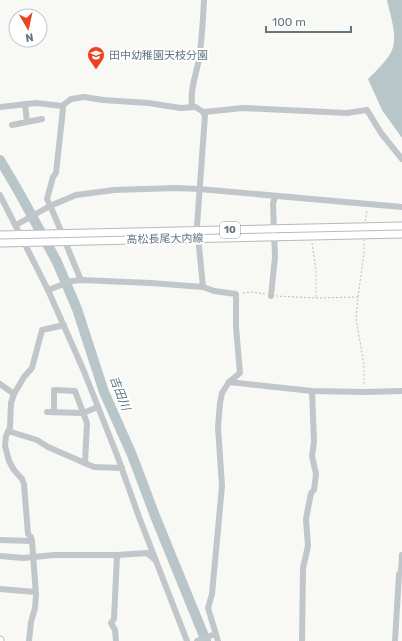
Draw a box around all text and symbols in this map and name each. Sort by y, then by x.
north arrow [8,8,48,48]
scale bar [266,8,351,34]
text: 100 m [272,15,306,29]
text: N [24,30,34,44]
school or university icon: 田中幼稚園天枝分園 [86,45,106,70]
place label: 田中幼稚園天枝分園 [109,49,208,62]
road number: 10 [220,222,240,238]
street label: 高松長尾大内線 [126,232,204,246]
water label: 吉田川 [107,374,134,414]

